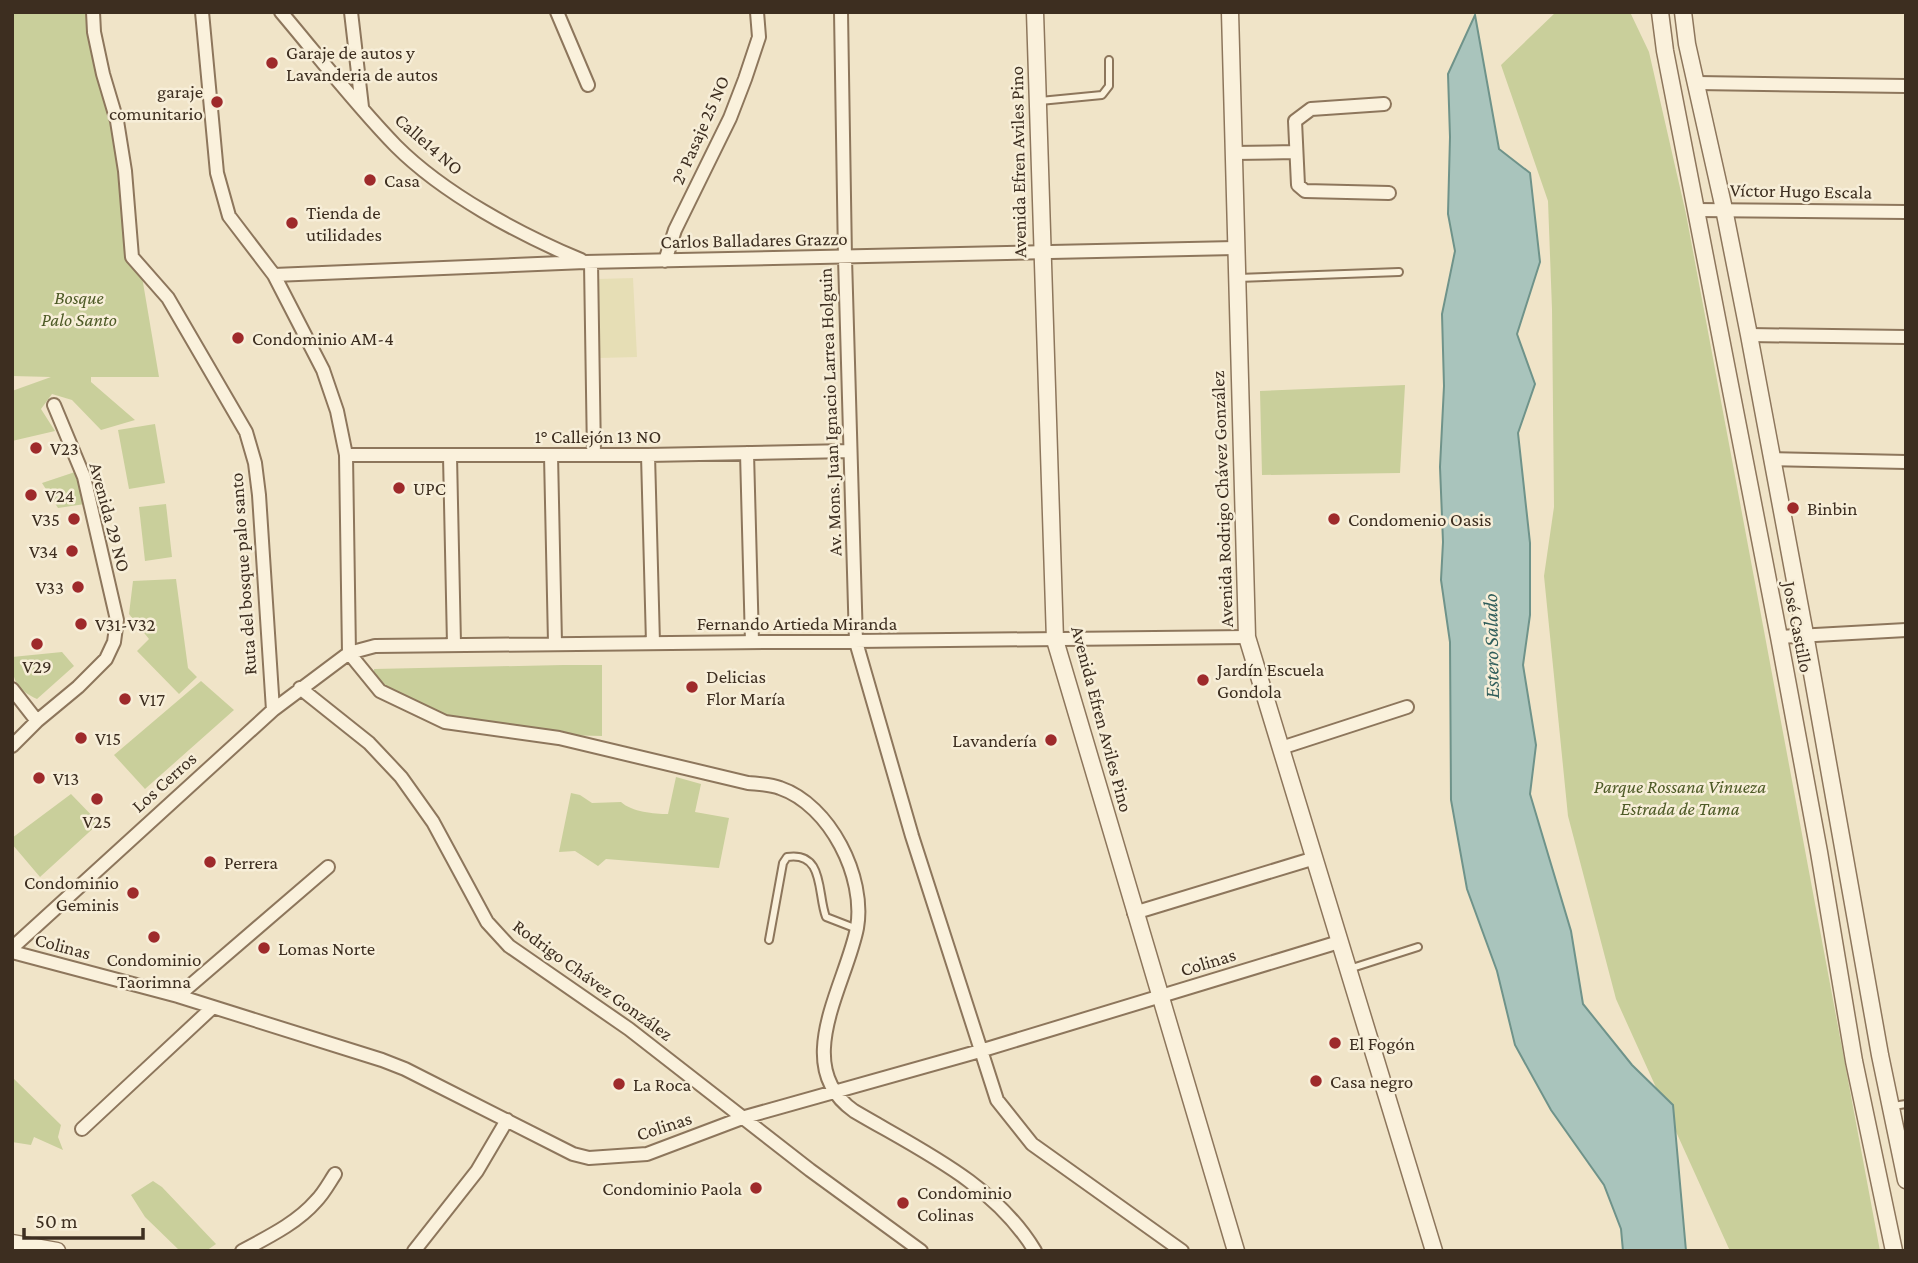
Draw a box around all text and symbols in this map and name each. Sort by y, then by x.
place label: Garaje de autos y Lavanderia de autos [286,42,438,85]
marker: Garaje de autos y Lavanderia de autos [264,55,280,71]
street label: Avenida Efren Aviles Pino [1006,66,1030,258]
street label: 2° Pasaje 25 NO [667,72,734,188]
place label: garaje comunitario [109,81,203,124]
marker: garaje comunitario [209,94,225,110]
street label: Calle14 NO [391,109,467,179]
place label: Casa [384,170,420,191]
marker: Casa [362,172,378,188]
street label: Víctor Hugo Escala [1730,179,1872,203]
place label: Tienda de utilidades [306,202,382,245]
marker: Tienda de utilidades [284,215,300,231]
street label: Carlos Balladares Grazzo [660,228,848,252]
street label: Av. Mons. Juan Ignacio Larrea Holguin [814,267,846,557]
park label: Bosque Palo Santo [41,287,117,330]
place label: Condominio AM-4 [252,328,394,349]
marker: Condominio AM-4 [230,330,246,346]
street label: Avenida Rodrigo Chávez González [1207,370,1237,628]
street label: 1° Callejón 13 NO [535,426,661,448]
place label: V23 [50,438,79,459]
marker: V23 [28,440,44,456]
street label: Avenida 29 NO [85,460,135,574]
street label: Ruta del bosque palo santo [225,472,261,676]
place label: UPC [413,478,446,499]
marker: UPC [391,480,407,496]
place label: V24 [45,485,75,506]
marker: V24 [23,487,39,503]
place label: Binbin [1807,498,1858,519]
marker: Binbin [1785,500,1801,516]
place label: V35 [32,509,60,530]
place label: Condomenio Oasis [1348,509,1491,530]
marker: V35 [66,511,82,527]
marker: Condomenio Oasis [1326,511,1342,527]
place label: V34 [29,541,58,562]
marker: V34 [64,543,80,559]
place label: V33 [36,577,64,598]
street label: José Castillo [1778,578,1817,674]
marker: V33 [70,579,86,595]
water label: Estero Salado [1478,593,1504,699]
street label: Fernando Artieda Miranda [697,613,898,634]
place label: V31-V32 [95,614,156,635]
marker: V31-V32 [73,616,89,632]
street label: Avenida Efren Aviles Pino [1067,624,1137,814]
marker: V29 [29,636,45,652]
place label: V29 [22,656,52,677]
place label: Jardín Escuela Gondola [1215,659,1325,702]
place label: Delicias Flor María [706,666,785,709]
marker: Jardín Escuela Gondola [1195,672,1211,688]
marker: Delicias Flor María [684,679,700,695]
place label: V17 [139,689,165,710]
marker: V17 [117,691,133,707]
place label: V15 [95,728,121,749]
marker: V15 [73,730,89,746]
place label: Lavandería [952,730,1037,751]
marker: Lavandería [1043,732,1059,748]
street label: Los Cerros [127,748,201,816]
place label: V13 [53,768,79,789]
marker: V13 [31,770,47,786]
park label: Parque Rossana Vinueza Estrada de Tama [1594,776,1766,819]
marker: V25 [89,791,105,807]
place label: V25 [83,811,111,832]
place label: Perrera [224,852,278,873]
marker: Perrera [202,854,218,870]
place label: Condominio Geminis [24,872,119,915]
marker: Condominio Geminis [125,885,141,901]
street label: Rodrigo Chávez González [509,915,677,1045]
street label: Colinas [33,928,93,964]
marker: Condominio Taorimna [146,929,162,945]
place label: Lomas Norte [278,938,375,959]
marker: Lomas Norte [256,940,272,956]
street label: Colinas [1178,944,1238,980]
place label: Condominio Taorimna [106,949,202,992]
place label: El Fogón [1349,1033,1415,1054]
marker: El Fogón [1327,1035,1343,1051]
place label: Casa negro [1330,1071,1413,1092]
marker: Casa negro [1308,1073,1324,1089]
place label: La Roca [633,1074,691,1095]
marker: La Roca [611,1076,627,1092]
street label: Colinas [634,1107,694,1145]
place label: Condominio Paola [602,1178,742,1199]
marker: Condominio Paola [748,1180,764,1196]
place label: Condominio Colinas [917,1182,1012,1225]
marker: Condominio Colinas [895,1195,911,1211]
scale bar [24,1196,144,1240]
text: 50 m [35,1209,78,1233]

